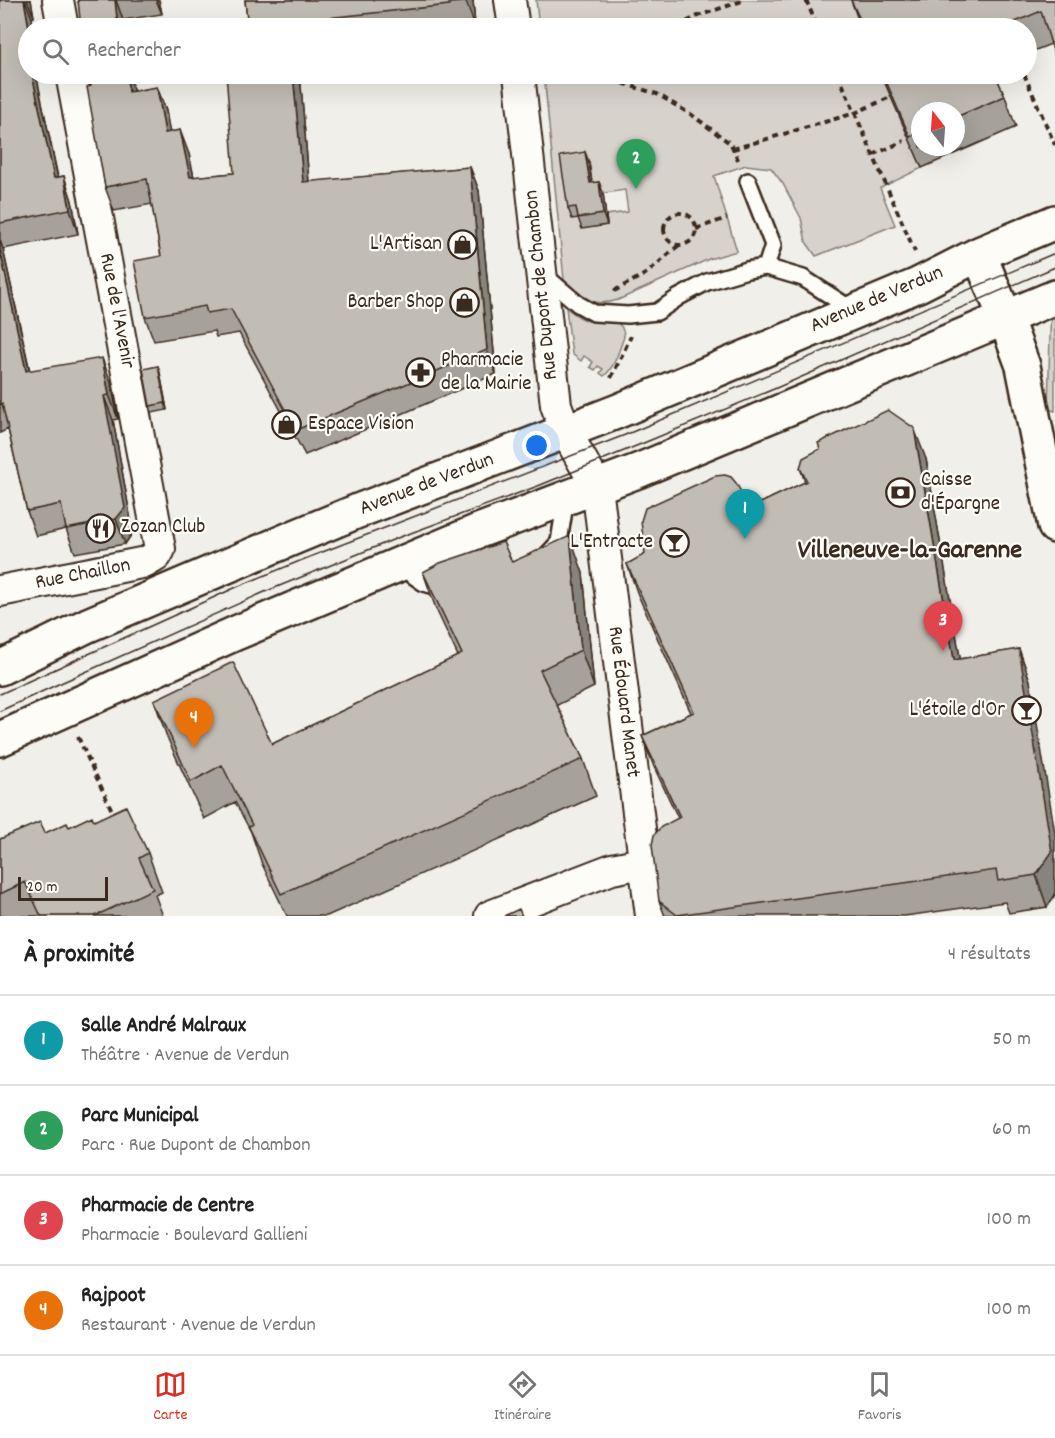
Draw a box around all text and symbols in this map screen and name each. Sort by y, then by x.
search box [18,18,1037,84]
icon: search [39,35,72,68]
text: Rechercher [87,36,181,67]
north arrow [911,102,965,156]
pin: 2 [616,140,656,189]
street label: Rue Dupont de Chambon [517,189,567,381]
shop icon: L'Artisan [447,229,479,261]
place label: L'Artisan [370,230,442,260]
street label: Rue de l'Avenir [90,251,142,372]
street label: Avenue de Verdun [806,258,948,342]
shop icon: Barber Shop [449,287,481,319]
place label: Barber Shop [348,288,444,318]
place label: Pharmacie de la Mairie [441,346,531,400]
pharmacy icon: Pharmacie de la Mairie [404,357,436,389]
shop icon: Espace Vision [271,409,303,441]
place label: Espace Vision [308,410,414,440]
your location [522,431,551,460]
street label: Avenue de Verdun [355,446,499,524]
place label: Caisse d'Épargne [921,466,1000,520]
bank icon: Caisse d'Épargne [884,477,916,509]
pin: 1 [726,490,764,539]
restaurant icon: Zozan Club [84,512,116,544]
place label: Zozan Club [121,513,205,543]
bar icon: L'Entracte [658,527,690,559]
place label: L'Entracte [570,528,653,558]
district label: Villeneuve-la-Garenne [798,532,1022,571]
street label: Rue Chaillon [33,551,133,599]
pin: 3 [924,602,962,651]
street label: Rue Édouard Manet [599,625,647,780]
bar icon: L'étoile d'Or [1010,695,1042,727]
place label: L'étoile d'Or [909,696,1005,726]
pin: 4 [174,698,214,748]
scale bar [18,874,108,902]
text: 20 m [27,876,57,899]
text: À proximité [24,937,134,974]
text: 4 résultats [948,941,1031,969]
text: Salle André Malraux [81,1011,246,1042]
text: 1 [41,1026,46,1054]
text: 50 m [993,1026,1031,1054]
text: Théâtre · Avenue de Verdun [81,1042,289,1070]
text: Parc Municipal [81,1101,198,1132]
text: 2 [39,1116,48,1144]
text: 60 m [992,1116,1031,1144]
text: Parc · Rue Dupont de Chambon [81,1132,310,1160]
text: Pharmacie de Centre [81,1191,254,1222]
text: 3 [39,1206,48,1234]
text: 100 m [987,1206,1031,1234]
text: Pharmacie · Boulevard Gallieni [81,1222,307,1250]
text: Rajpoot [81,1281,146,1312]
text: 4 [39,1296,48,1324]
text: 100 m [987,1296,1031,1324]
text: Restaurant · Avenue de Verdun [81,1312,316,1340]
tab: Carte [153,1368,188,1427]
tab: Itinéraire [494,1368,551,1427]
tab: Favoris [858,1368,902,1427]

